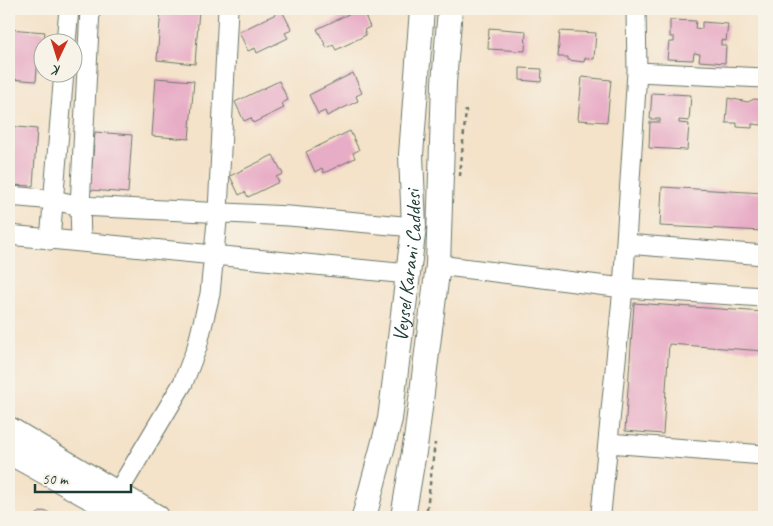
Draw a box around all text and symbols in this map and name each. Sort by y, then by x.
north arrow [32,32,82,82]
text: K [50,62,61,79]
street label: Veysel Karani Caddesi [387,186,428,343]
scale bar [35,461,131,493]
text: 50 m [42,470,69,489]

